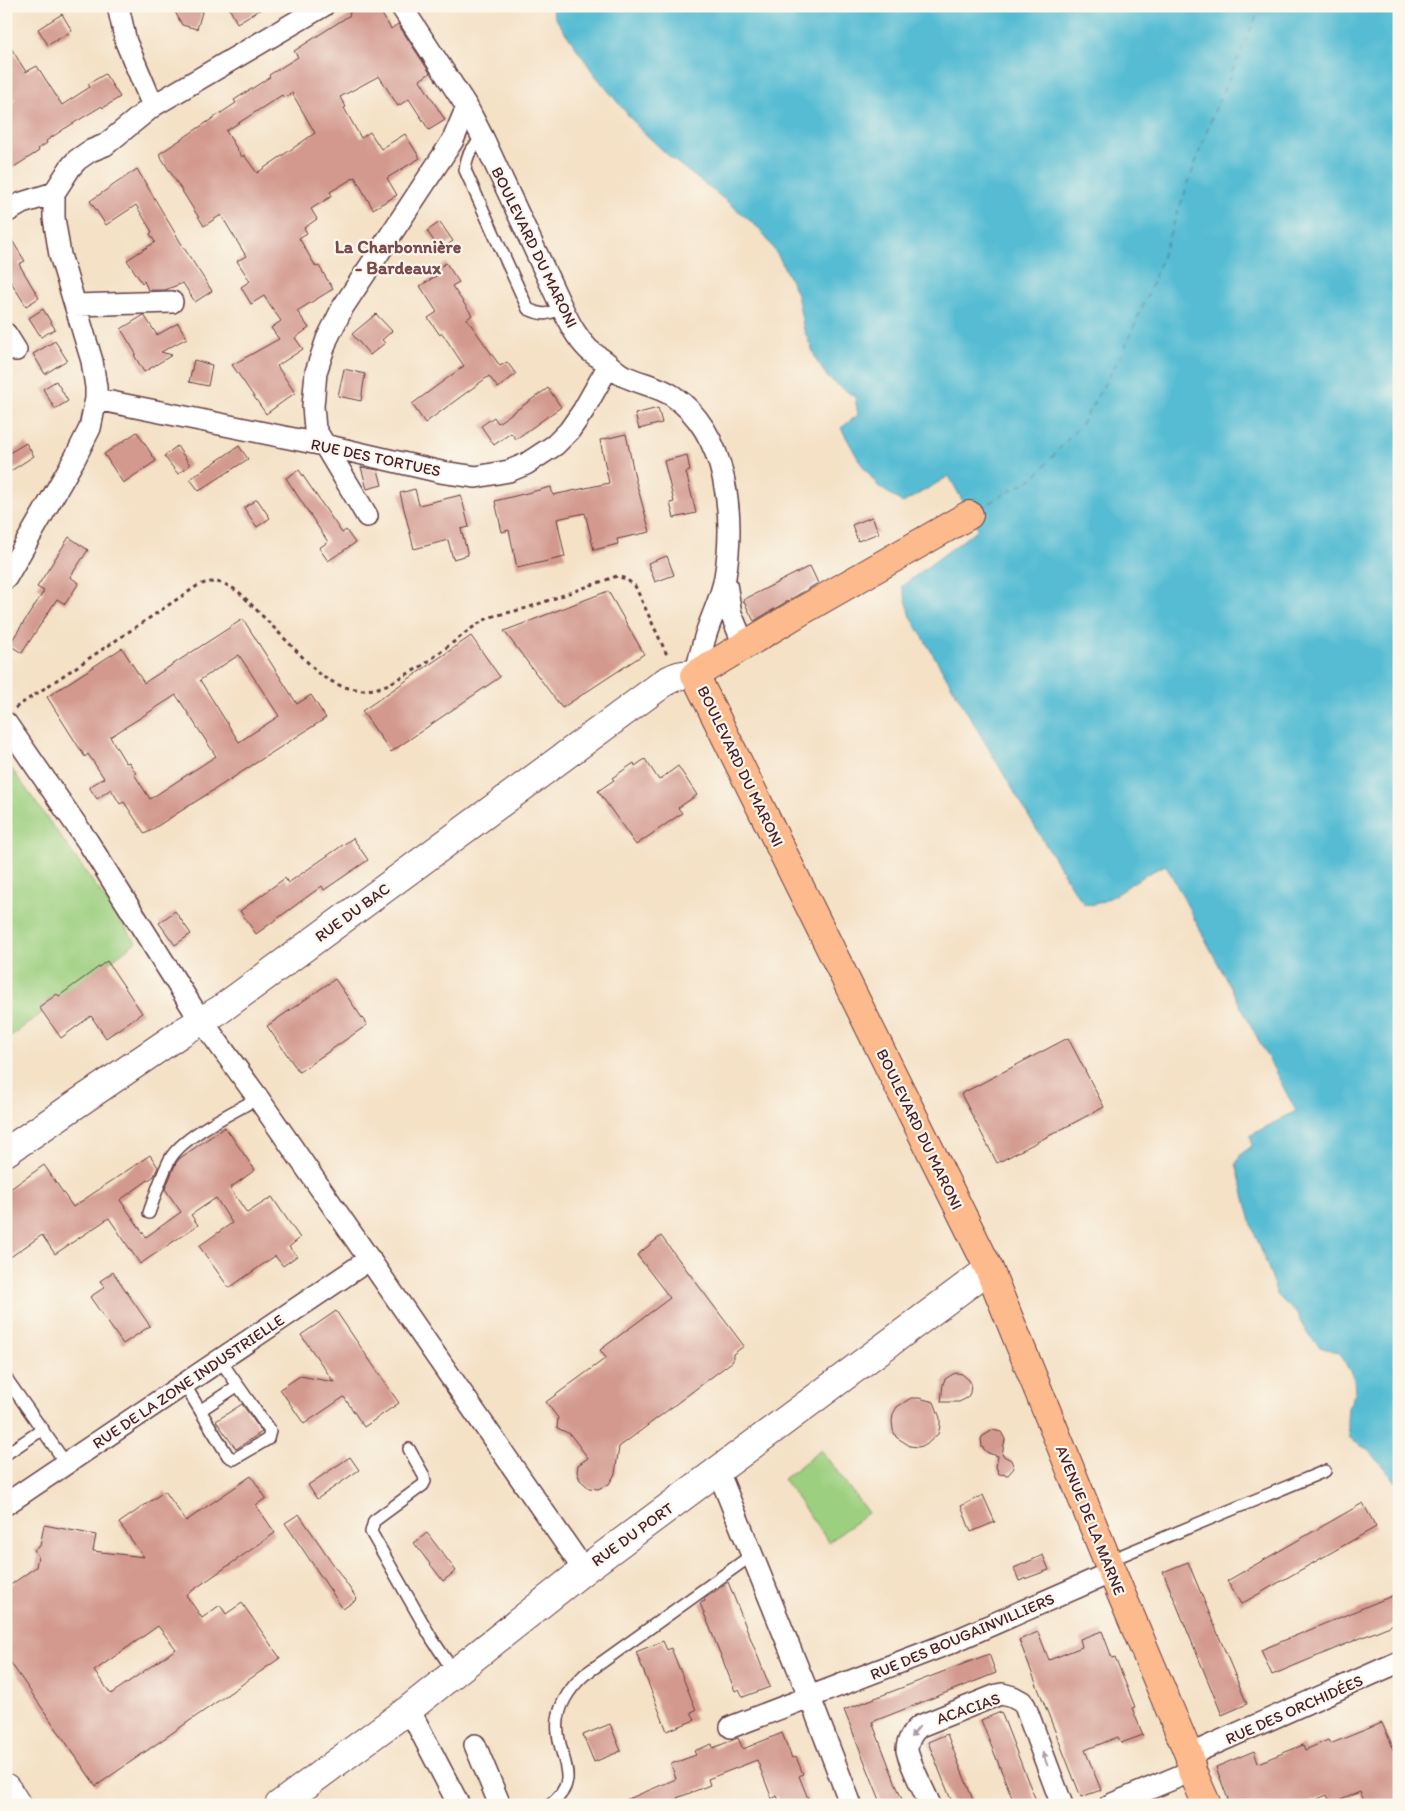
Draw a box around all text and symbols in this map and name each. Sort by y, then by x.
street label: BOULEVARD DU MARONI [487,164,582,331]
district label: La Charbonnière - Bardeaux [335,236,462,279]
street label: RUE DES TORTUES [309,434,443,481]
street label: BOULEVARD DU MARONI [693,683,788,850]
street label: RUE DU BAC [311,879,393,946]
street label: BOULEVARD DU MARONI [872,1046,967,1213]
street label: RUE DE LA ZONE INDUSTRIELLE [89,1310,288,1453]
street label: AVENUE DE LA MARNE [1052,1443,1129,1598]
street label: RUE DU PORT [588,1498,677,1571]
street label: RUE DES BOUGAINVILLIERS [867,1589,1057,1684]
street label: RUE DES ORCHIDÉES [1223,1671,1366,1748]
street label: ACACIAS [934,1689,1003,1728]
one-way arrow [910,1725,920,1739]
one-way arrow [1041,1751,1049,1766]

